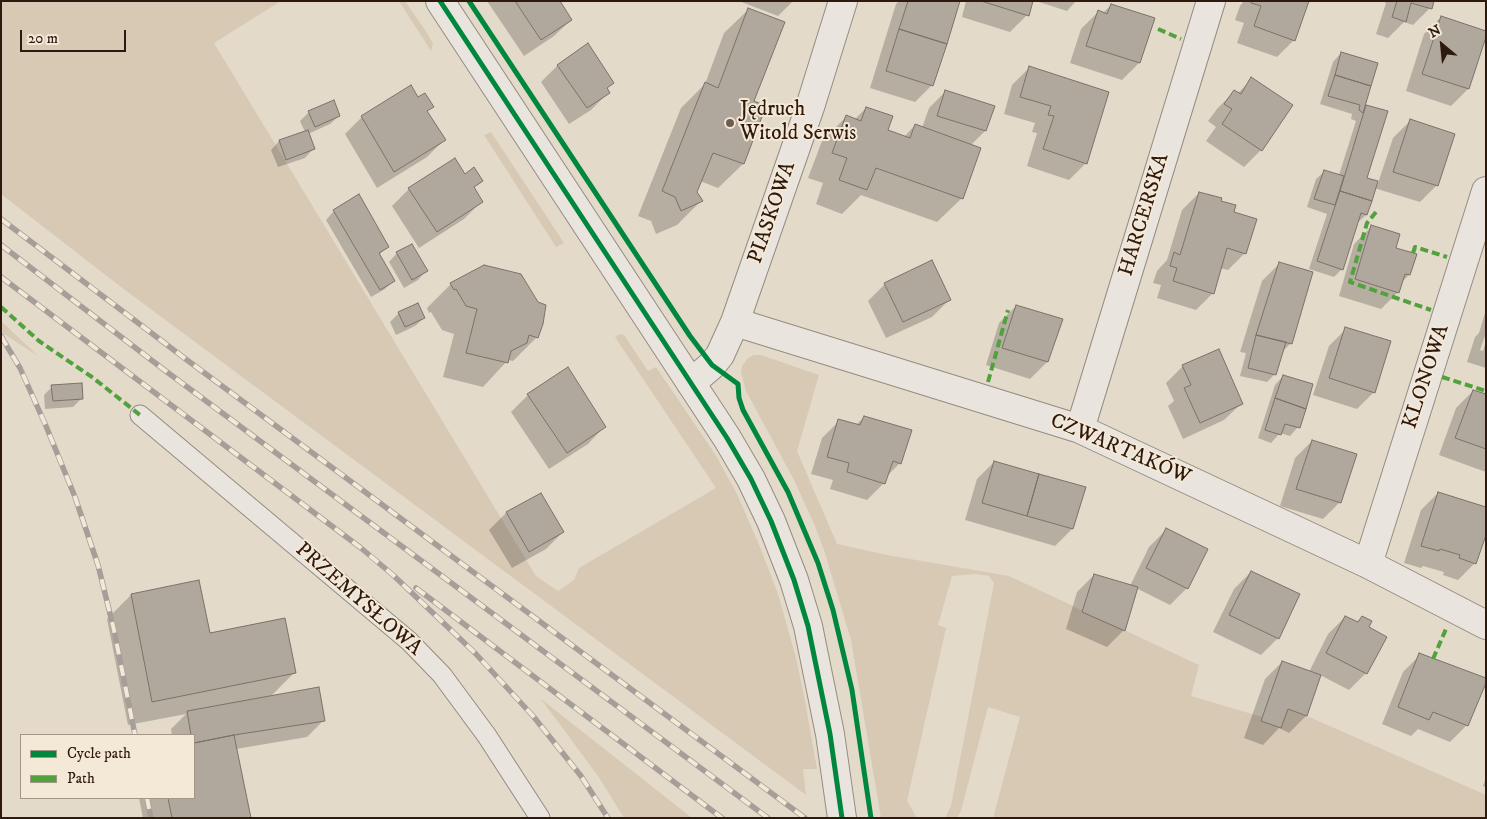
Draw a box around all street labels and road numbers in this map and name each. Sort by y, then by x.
street label: HARCERSKA [1114,151,1176,279]
street label: PIASKOWA [744,159,802,267]
street label: KLONOWA [1398,322,1456,432]
street label: CZWARTAKÓW [1046,409,1194,491]
street label: PRZEMYSŁOWA [289,538,427,662]

